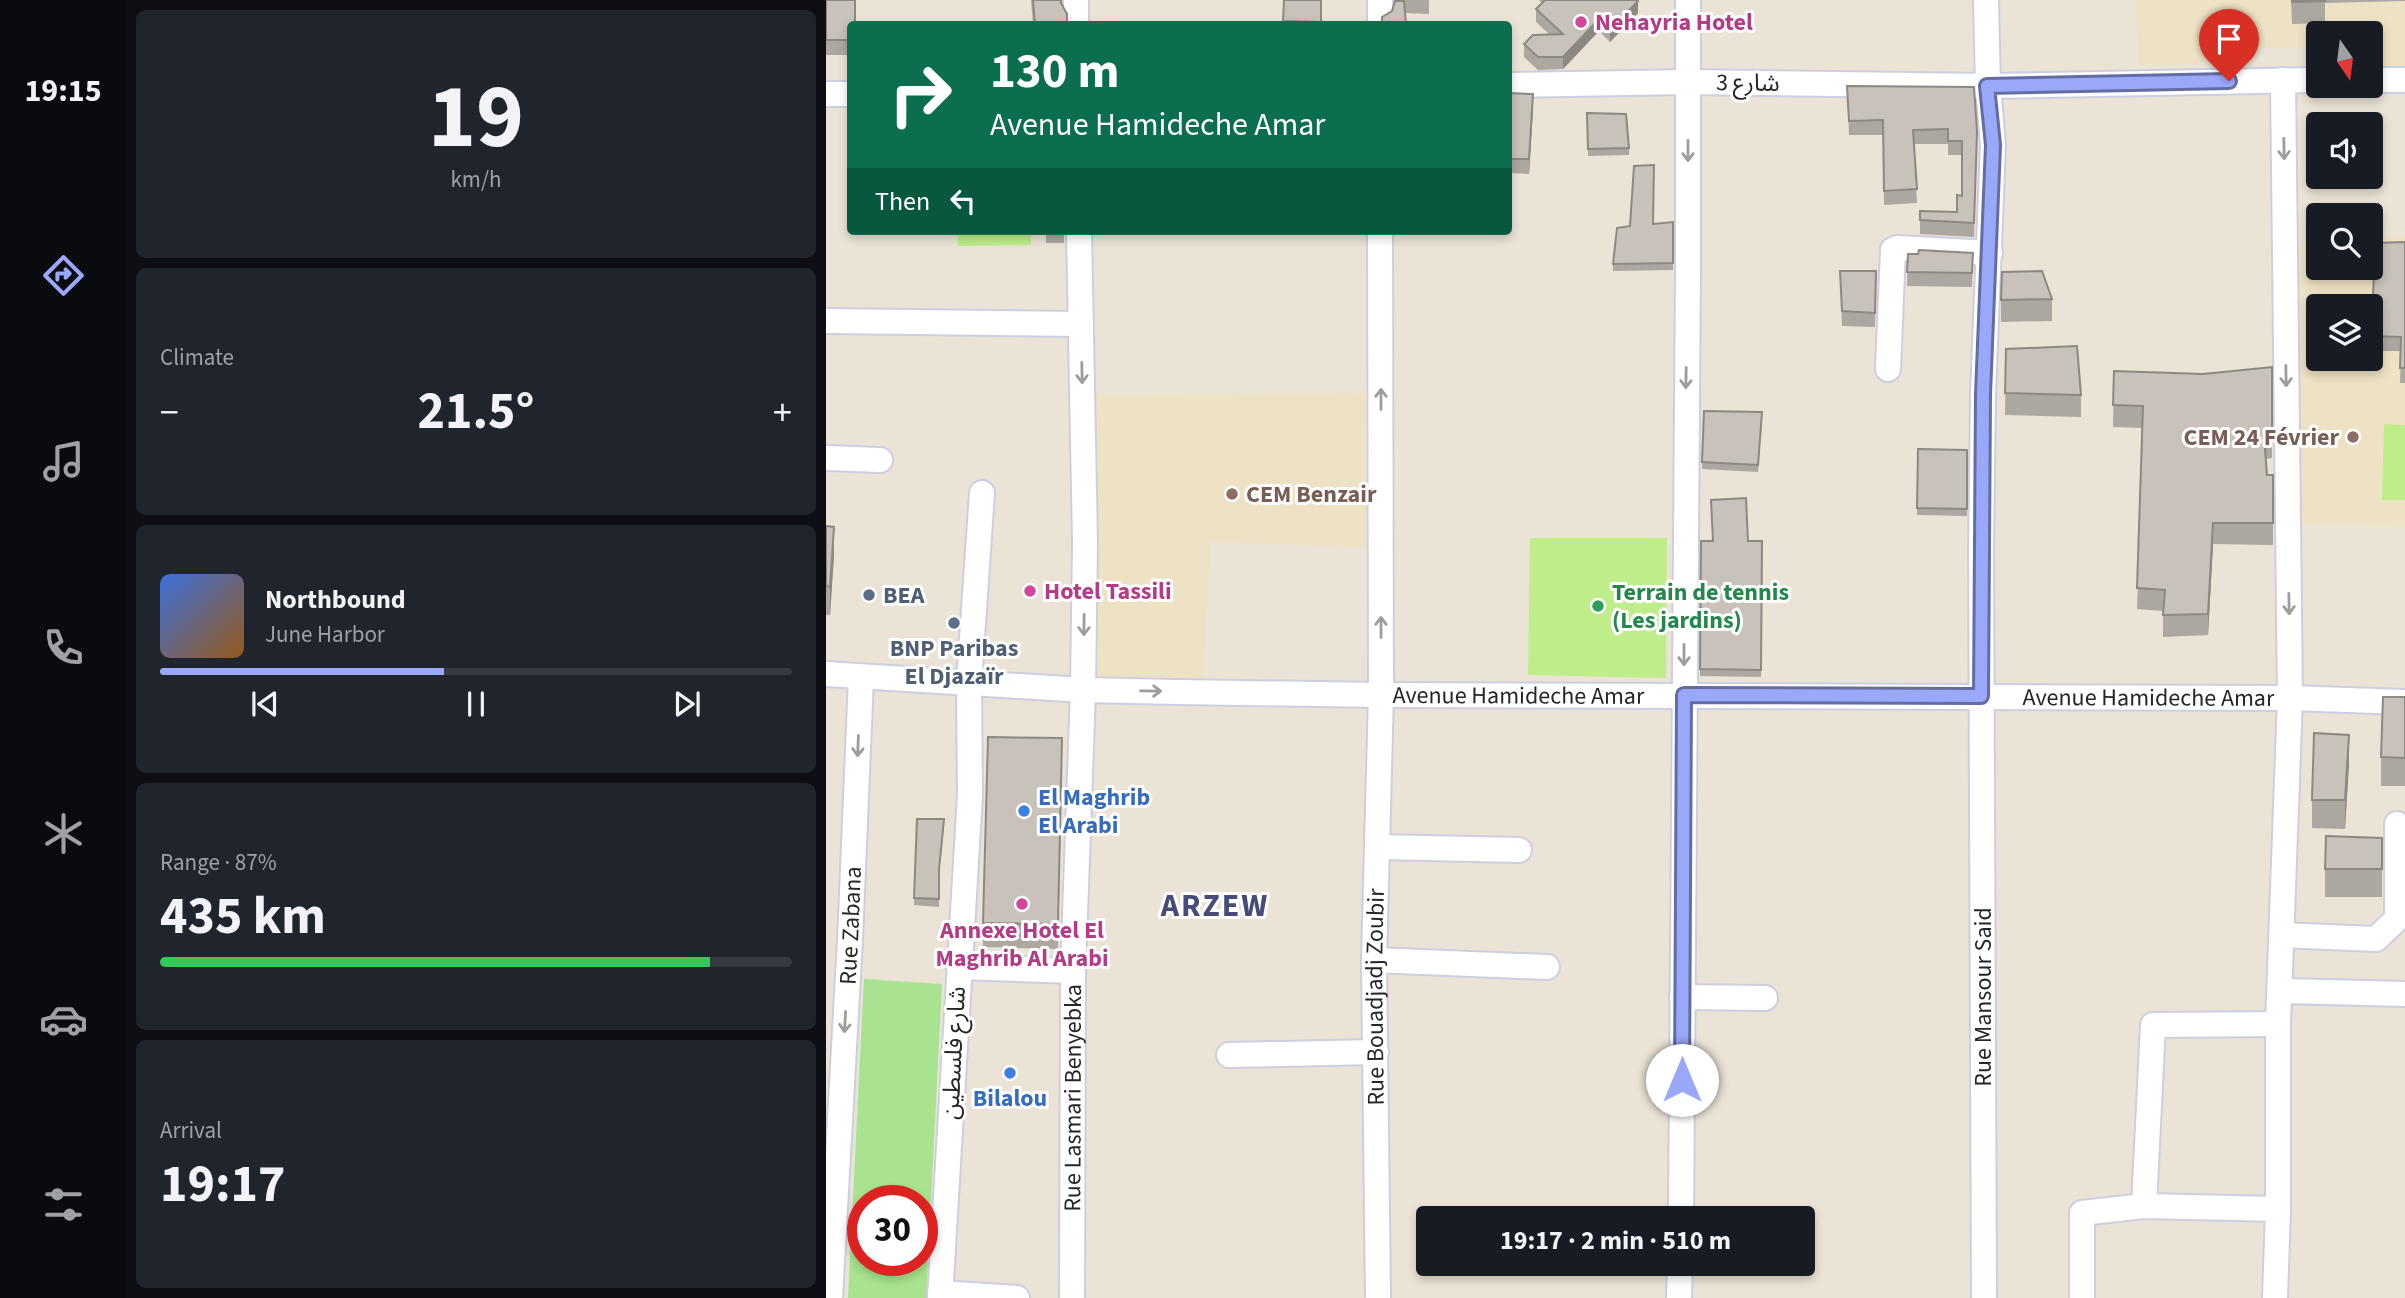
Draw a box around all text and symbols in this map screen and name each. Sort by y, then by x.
place label: Nehayria Hotel [1595,5,1753,40]
pin [2199,9,2259,81]
marker: Nehayria Hotel [1573,14,1589,30]
icon: arrive [2210,20,2248,58]
north arrow [2306,21,2384,98]
map controls [2306,21,2383,371]
text: 130 m [990,37,1119,107]
icon: right [875,49,966,140]
text: 19 [428,53,524,182]
street label: شارع 3 [1716,65,1780,101]
text: 19:15 [24,68,102,114]
text: Avenue Hamideche Amar [990,102,1325,148]
button: sound [2306,112,2383,189]
one-way arrow [2277,137,2291,160]
one-way arrow [1681,139,1695,162]
text: km/h [450,163,502,196]
icon: left [944,182,982,220]
text: Then [875,183,930,220]
button: search [2306,203,2383,280]
icon: directions [39,251,88,300]
button: layers [2306,294,2383,371]
text: Climate [160,341,234,374]
one-way arrow [1075,361,1089,384]
one-way arrow [2279,364,2293,387]
one-way arrow [1679,366,1693,389]
text: 21.5° [418,375,534,449]
text: − [160,386,179,440]
text: + [773,386,792,440]
one-way arrow [1374,388,1388,411]
place label: CEM 24 Février [2184,420,2339,455]
marker: CEM 24 Février [2345,429,2361,445]
icon: music [39,437,88,486]
place label: CEM Benzair [1246,477,1377,512]
marker: CEM Benzair [1224,486,1240,502]
place label: Hotel Tassili [1044,574,1172,609]
place label: Terrain de tennis (Les jardins) [1612,575,1789,638]
place label: BEA [883,578,925,613]
text: Northbound [265,581,406,618]
marker: Hotel Tassili [1022,583,1038,599]
marker: BEA [861,587,877,603]
one-way arrow [2282,592,2295,615]
marker: Terrain de tennis (Les jardins) [1590,598,1606,614]
one-way arrow [1077,613,1091,636]
marker: BNP Paribas El Djazaïr [946,615,962,631]
one-way arrow [1374,615,1388,638]
text: June Harbor [265,618,385,651]
icon: phone [39,623,88,672]
place label: BNP Paribas El Djazaïr [890,631,1018,694]
one-way arrow [1677,643,1691,666]
street label: Avenue Hamideche Amar [1393,678,1645,713]
street label: Avenue Hamideche Amar [2023,680,2275,715]
one-way arrow [1139,684,1162,698]
icon: previous [246,685,284,723]
icon: pause [457,685,495,723]
icon: next [668,685,706,723]
one-way arrow [851,734,864,757]
place label: El Maghrib El Arabi [1038,780,1150,843]
marker: El Maghrib El Arabi [1016,803,1032,819]
icon: climate [39,809,88,858]
text: Range · 87% [160,846,277,879]
street label: Rue Zabana [830,866,871,986]
text: 435 km [160,880,326,954]
district label: ARZEW [1160,883,1269,929]
street label: Rue Bouadjadj Zoubir [1356,887,1393,1106]
marker: Annexe Hotel El Maghrib Al Arabi [1014,896,1030,912]
street label: Rue Mansour Said [1966,907,2001,1087]
place label: Annexe Hotel El Maghrib Al Arabi [935,913,1109,976]
street label: Rue Lasmari Benyebka [1055,984,1090,1212]
street label: شارع فلسطين [933,985,975,1121]
icon: car [39,995,88,1044]
one-way arrow [838,1010,851,1033]
position arrow [1645,1043,1719,1117]
marker: Bilalou [1002,1065,1018,1081]
place label: Bilalou [973,1081,1047,1116]
text: Arrival [160,1114,222,1147]
text: 19:17 [160,1148,285,1222]
icon: filters [39,1180,88,1229]
speed limit sign: 30 [847,1185,938,1276]
text: 19:17 · 2 min · 510 m [1500,1222,1731,1259]

